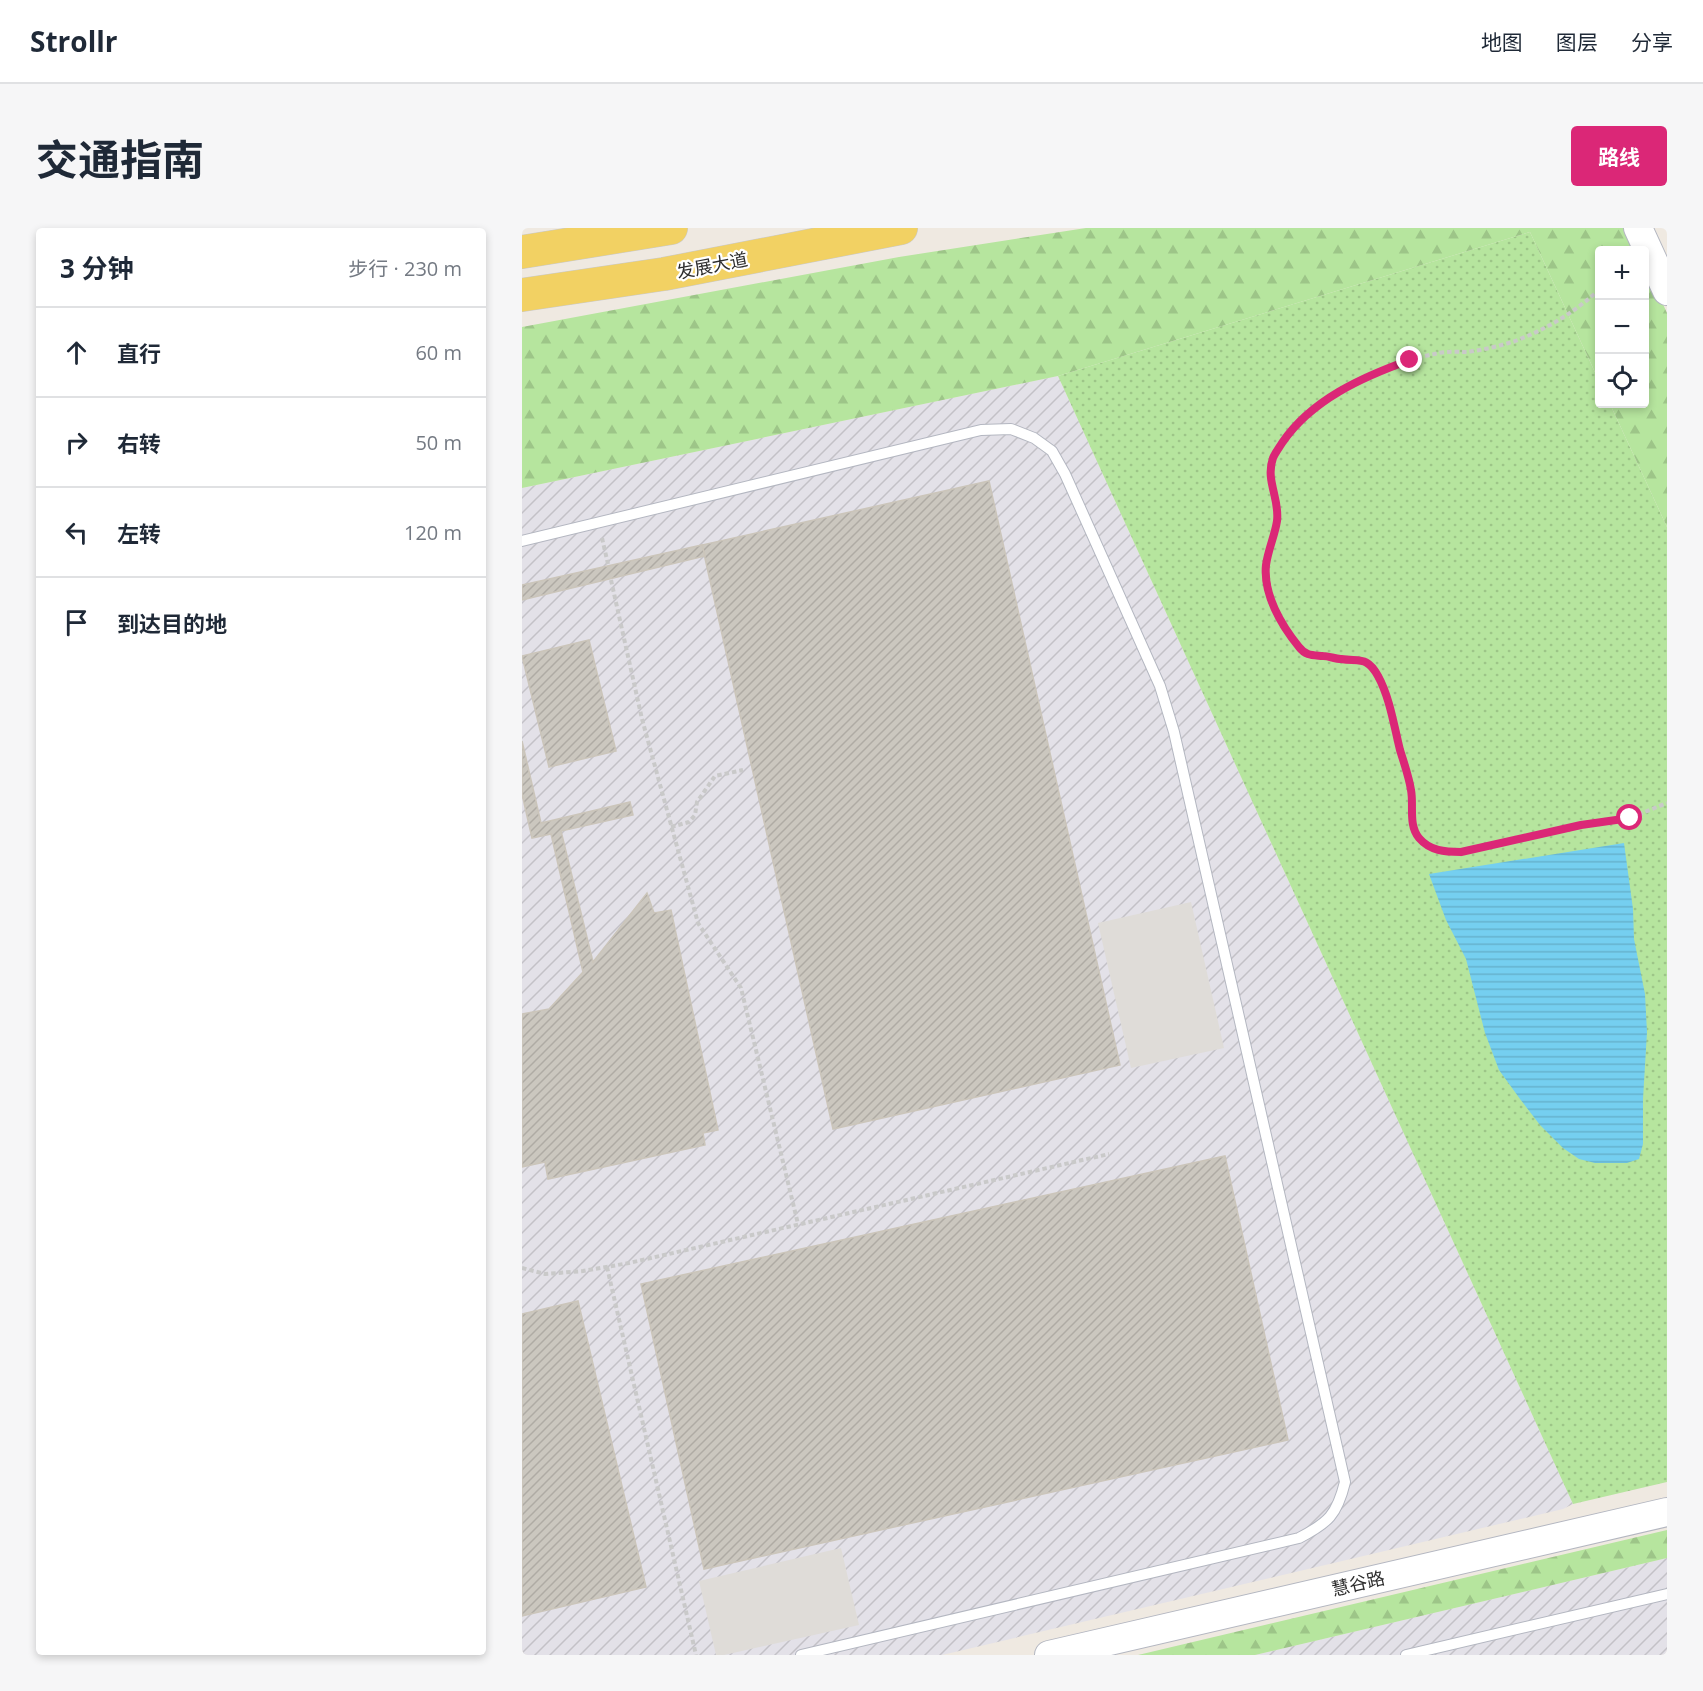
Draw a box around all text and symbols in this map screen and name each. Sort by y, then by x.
text: Strollr [30,22,117,60]
text: 地图 [1481,28,1523,56]
text: 图层 [1556,28,1598,56]
text: 分享 [1631,28,1673,56]
button: 路线 [1571,126,1667,186]
text: 交通指南 [36,130,204,187]
street label: 发展大道 [674,246,750,284]
map controls [1595,246,1649,408]
button: + [1595,246,1649,300]
text: 3 分钟 [60,250,134,286]
text: 步行 · 230 m [348,255,462,282]
button: − [1595,300,1649,354]
icon: ahead [60,336,93,369]
text: 直行 [117,338,161,368]
text: 60 m [415,339,462,366]
route end [1396,346,1422,372]
button: locate [1595,354,1649,408]
icon: right [60,426,93,459]
text: 右转 [117,428,161,458]
text: 50 m [415,429,462,456]
icon: left [60,516,93,549]
text: 左转 [117,518,161,548]
text: 120 m [404,519,462,546]
icon: arrive [60,606,93,639]
text: 到达目的地 [117,608,227,638]
route start [1616,804,1642,830]
street label: 慧谷路 [1329,1565,1387,1601]

